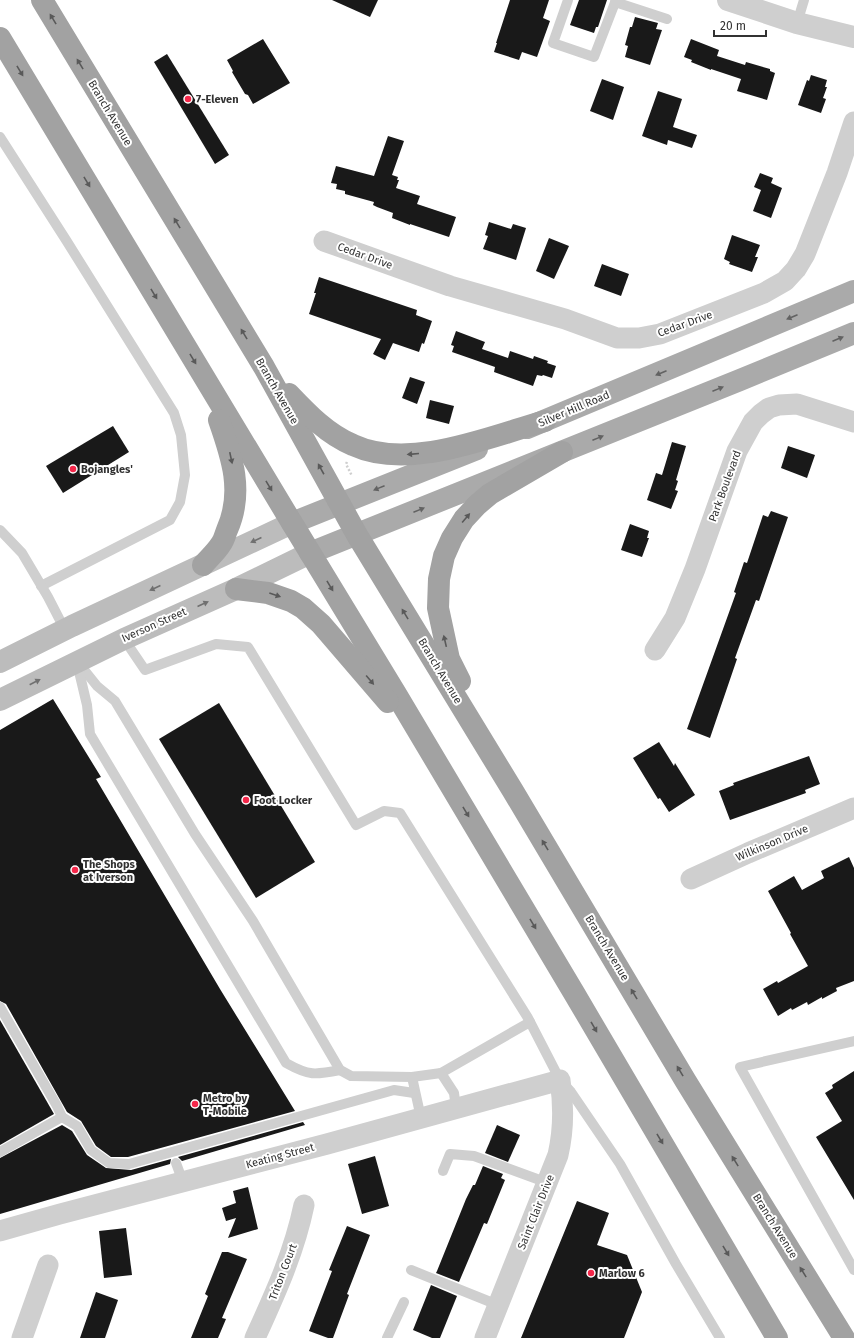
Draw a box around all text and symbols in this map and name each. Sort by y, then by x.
scale bar [714,12,766,38]
one-way arrow [50,13,57,25]
text: 20 m [720,19,746,33]
one-way arrow [77,58,84,70]
one-way arrow [17,65,24,77]
street label: Branch Avenue [85,78,135,148]
place label: 7-Eleven [196,93,238,106]
marker: 7-Eleven [183,94,193,104]
one-way arrow [84,176,91,188]
one-way arrow [173,217,180,229]
street label: Cedar Drive [336,240,394,272]
one-way arrow [151,288,158,300]
street label: Cedar Drive [656,308,714,340]
one-way arrow [786,314,798,320]
one-way arrow [240,328,247,340]
one-way arrow [833,336,845,342]
one-way arrow [190,353,197,365]
street label: Branch Avenue [253,356,301,426]
one-way arrow [654,370,666,376]
one-way arrow [713,386,724,392]
street label: Silver Hill Road [536,388,612,430]
one-way arrow [592,434,604,440]
street label: Park Boulevard [706,449,744,523]
one-way arrow [407,451,419,458]
one-way arrow [229,452,235,464]
place label: Bojangles' [81,463,133,476]
one-way arrow [317,463,324,475]
marker: Bojangles' [68,464,78,474]
one-way arrow [266,480,273,492]
one-way arrow [373,485,385,491]
one-way arrow [413,506,425,512]
one-way arrow [461,513,470,523]
one-way arrow [251,537,262,543]
one-way arrow [326,581,334,591]
one-way arrow [149,585,161,591]
one-way arrow [269,593,281,599]
one-way arrow [198,600,210,606]
street label: Iverson Street [120,605,188,645]
one-way arrow [401,609,409,619]
one-way arrow [441,635,447,647]
street label: Branch Avenue [415,636,465,706]
one-way arrow [365,675,374,686]
one-way arrow [29,679,40,686]
place label: Foot Locker [254,794,313,807]
marker: Foot Locker [241,795,251,805]
one-way arrow [463,806,470,818]
street label: Wilkinson Drive [734,822,810,864]
one-way arrow [542,839,549,851]
place label: The Shops at Iverson [83,858,136,884]
marker: The Shops at Iverson [70,865,80,875]
street label: Branch Avenue [582,913,632,983]
one-way arrow [529,918,536,930]
one-way arrow [630,988,637,1000]
one-way arrow [590,1021,597,1033]
one-way arrow [676,1066,684,1076]
place label: Metro by T-Mobile [203,1092,248,1118]
marker: Metro by T-Mobile [190,1099,200,1109]
one-way arrow [656,1133,663,1145]
street label: Keating Street [244,1141,316,1171]
one-way arrow [732,1155,739,1167]
street label: Saint Clair Drive [515,1173,557,1251]
street label: Branch Avenue [750,1191,800,1261]
street label: Triton Court [266,1242,300,1302]
one-way arrow [722,1245,729,1257]
one-way arrow [800,1266,807,1278]
place label: Marlow 6 [599,1267,645,1280]
marker: Marlow 6 [586,1268,596,1278]

